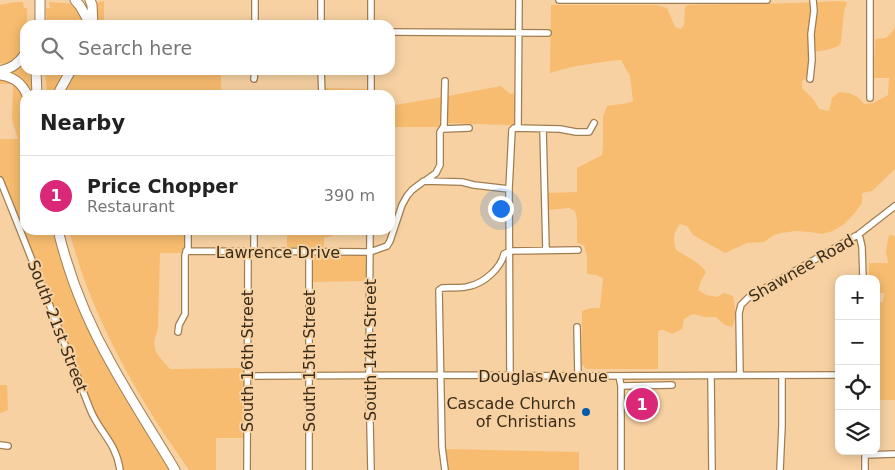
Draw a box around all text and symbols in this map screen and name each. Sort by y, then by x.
search box [20,20,395,75]
icon: search [38,34,66,62]
text: Search here [78,37,192,59]
text: Nearby [40,111,125,135]
text: Price Chopper [87,175,238,197]
text: 1 [50,186,62,205]
text: 390 m [324,186,375,205]
your location [488,196,514,222]
text: Restaurant [87,197,175,216]
street label: Shawnee Road [745,231,857,306]
street label: Lawrence Drive [216,243,340,262]
street label: South 21st Street [24,257,92,395]
map controls [835,275,880,455]
button: + [835,275,880,320]
street label: South 14th Street [361,279,380,421]
street label: South 16th Street [238,290,257,432]
street label: South 15th Street [300,290,319,432]
button: − [835,320,880,365]
button: locate [835,365,880,410]
street label: Douglas Avenue [478,367,608,386]
pin: 1 [626,385,658,423]
place label: Cascade Church of Christians [446,394,576,431]
marker: Cascade Church of Christians [580,406,592,418]
button: layers [835,410,880,455]

